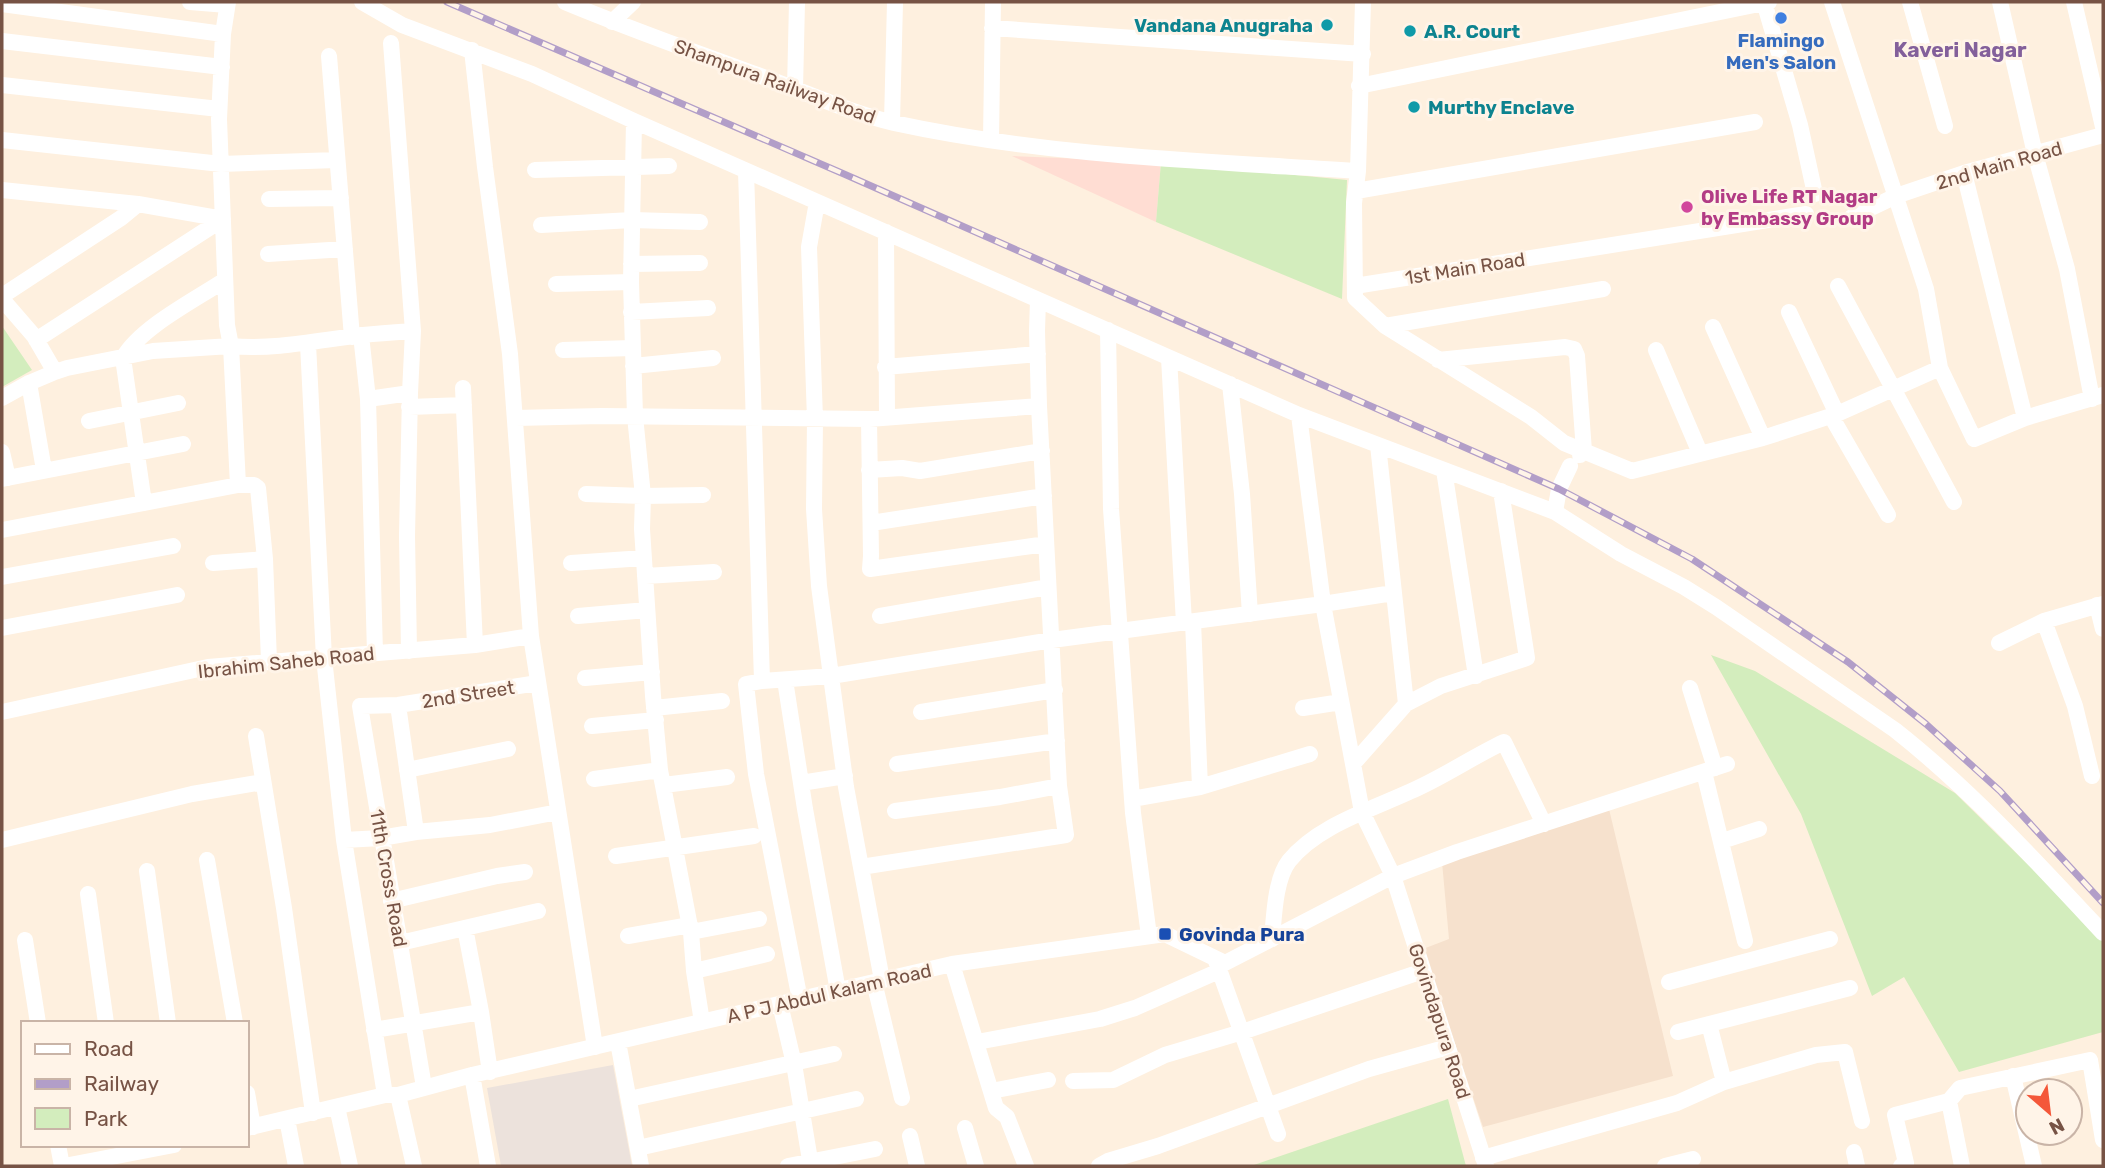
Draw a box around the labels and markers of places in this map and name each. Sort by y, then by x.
marker: Flamingo Men's Salon [1773,10,1789,26]
place label: Vandana Anugraha [1134,14,1313,37]
marker: Vandana Anugraha [1319,17,1335,33]
place label: A.R. Court [1424,20,1520,43]
marker: A.R. Court [1402,23,1418,39]
place label: Flamingo Men's Salon [1726,29,1836,74]
place label: Murthy Enclave [1428,96,1574,119]
marker: Murthy Enclave [1406,99,1422,115]
place label: Olive Life RT Nagar by Embassy Group [1701,185,1878,230]
marker: Olive Life RT Nagar by Embassy Group [1679,199,1695,215]
place label: Govinda Pura [1179,923,1305,946]
marker: Govinda Pura [1157,926,1173,942]

